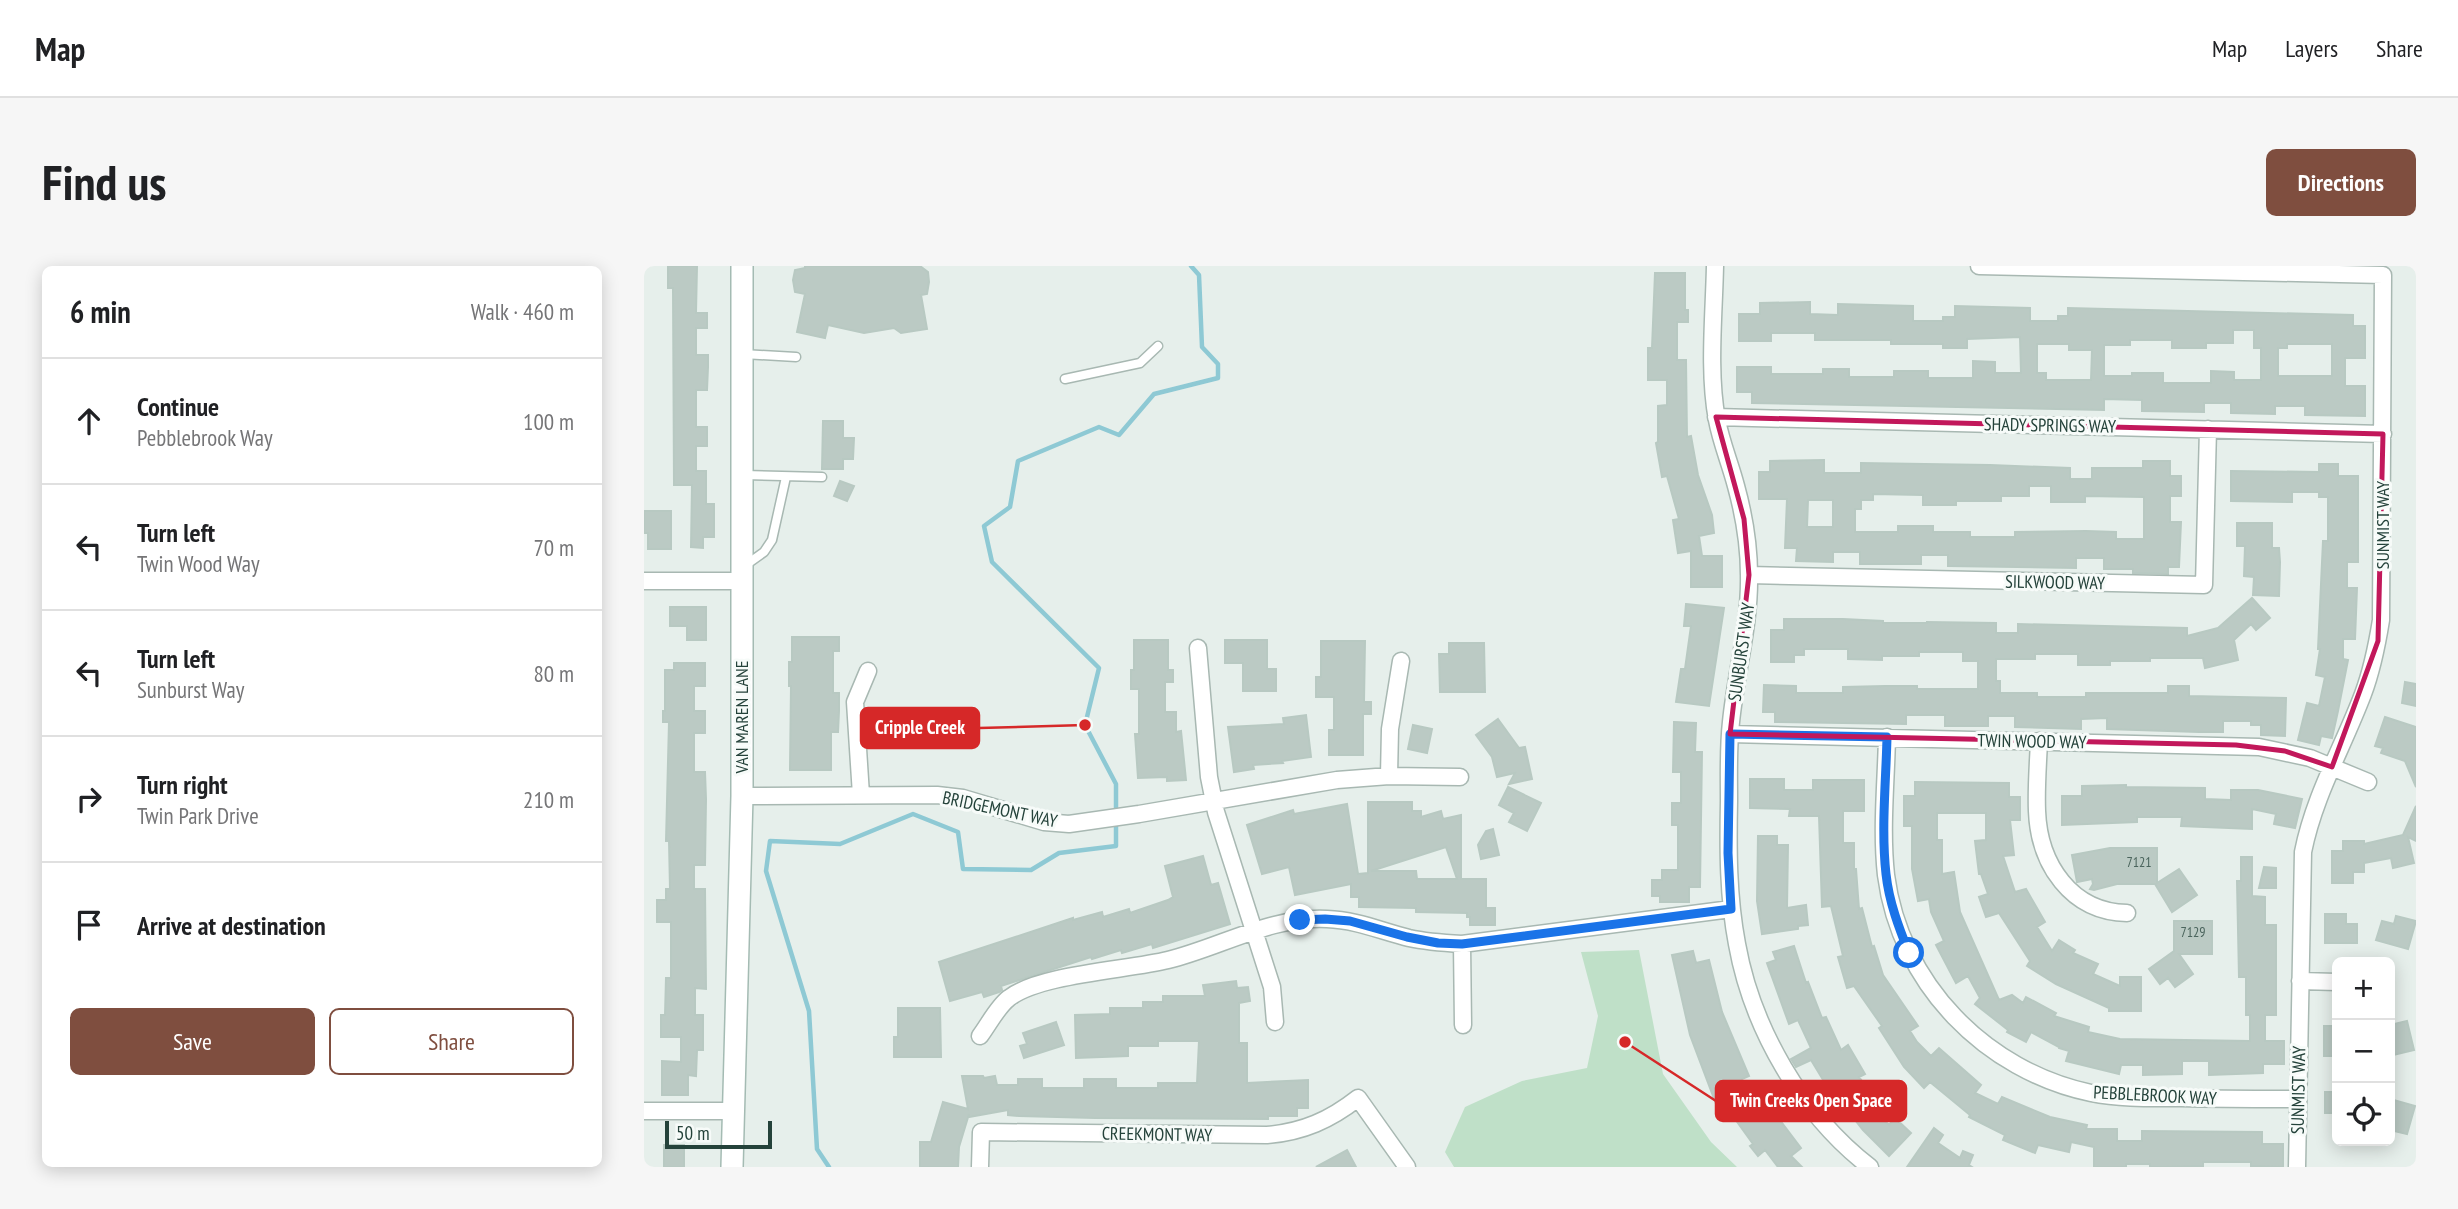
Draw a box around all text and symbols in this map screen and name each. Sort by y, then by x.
text: Map [35,27,85,70]
text: Map [2212,33,2247,64]
text: Layers [2285,33,2338,64]
text: Share [2376,33,2423,64]
button: Directions [2266,149,2416,216]
text: Find us [42,150,166,214]
text: 6 min [70,292,131,331]
text: Walk · 460 m [471,297,574,326]
text: Continue [137,390,219,423]
icon: ahead [70,402,108,440]
text: 100 m [523,407,574,436]
street label: SHADY SPRINGS WAY [1984,412,2117,438]
text: Pebblebrook Way [137,423,273,452]
street label: SUNMIST WAY [2371,480,2394,569]
text: Turn left [137,516,215,549]
icon: left [70,528,108,566]
text: 70 m [533,533,574,562]
text: Twin Wood Way [137,549,260,578]
street label: SILKWOOD WAY [2005,570,2106,594]
street label: SUNBURST WAY [1723,600,1759,703]
text: Turn left [137,642,215,675]
icon: left [70,654,108,692]
text: 80 m [533,659,574,688]
street label: VAN MAREN LANE [730,661,753,775]
text: Sunburst Way [137,675,244,704]
callout: Cripple Creek [861,708,979,748]
text: Cripple Creek [875,715,965,739]
street label: TWIN WOOD WAY [1977,729,2088,753]
text: Turn right [137,768,228,801]
icon: right [70,780,108,818]
text: 210 m [523,785,574,814]
street label: BRIDGEMONT WAY [941,786,1060,833]
text: Twin Park Drive [137,801,259,830]
house number: 7121 [2126,853,2152,871]
route end [1284,904,1315,935]
icon: arrive [70,906,108,944]
text: Arrive at destination [137,909,326,942]
house number: 7129 [2180,923,2206,941]
route start [1893,937,1924,968]
map controls [2332,957,2395,1146]
button: + [2332,957,2395,1020]
button: Save [70,1008,315,1075]
button: Share [329,1008,574,1075]
button: − [2332,1020,2395,1083]
street label: SUNMIST WAY [2286,1045,2310,1134]
street label: PEBBLEBROOK WAY [2093,1080,2218,1110]
callout: Twin Creeks Open Space [1716,1081,1906,1121]
button: locate [2332,1083,2395,1146]
text: Twin Creeks Open Space [1730,1088,1892,1112]
scale bar [665,1118,772,1150]
text: 50 m [676,1121,710,1145]
street label: CREEKMONT WAY [1102,1122,1213,1146]

